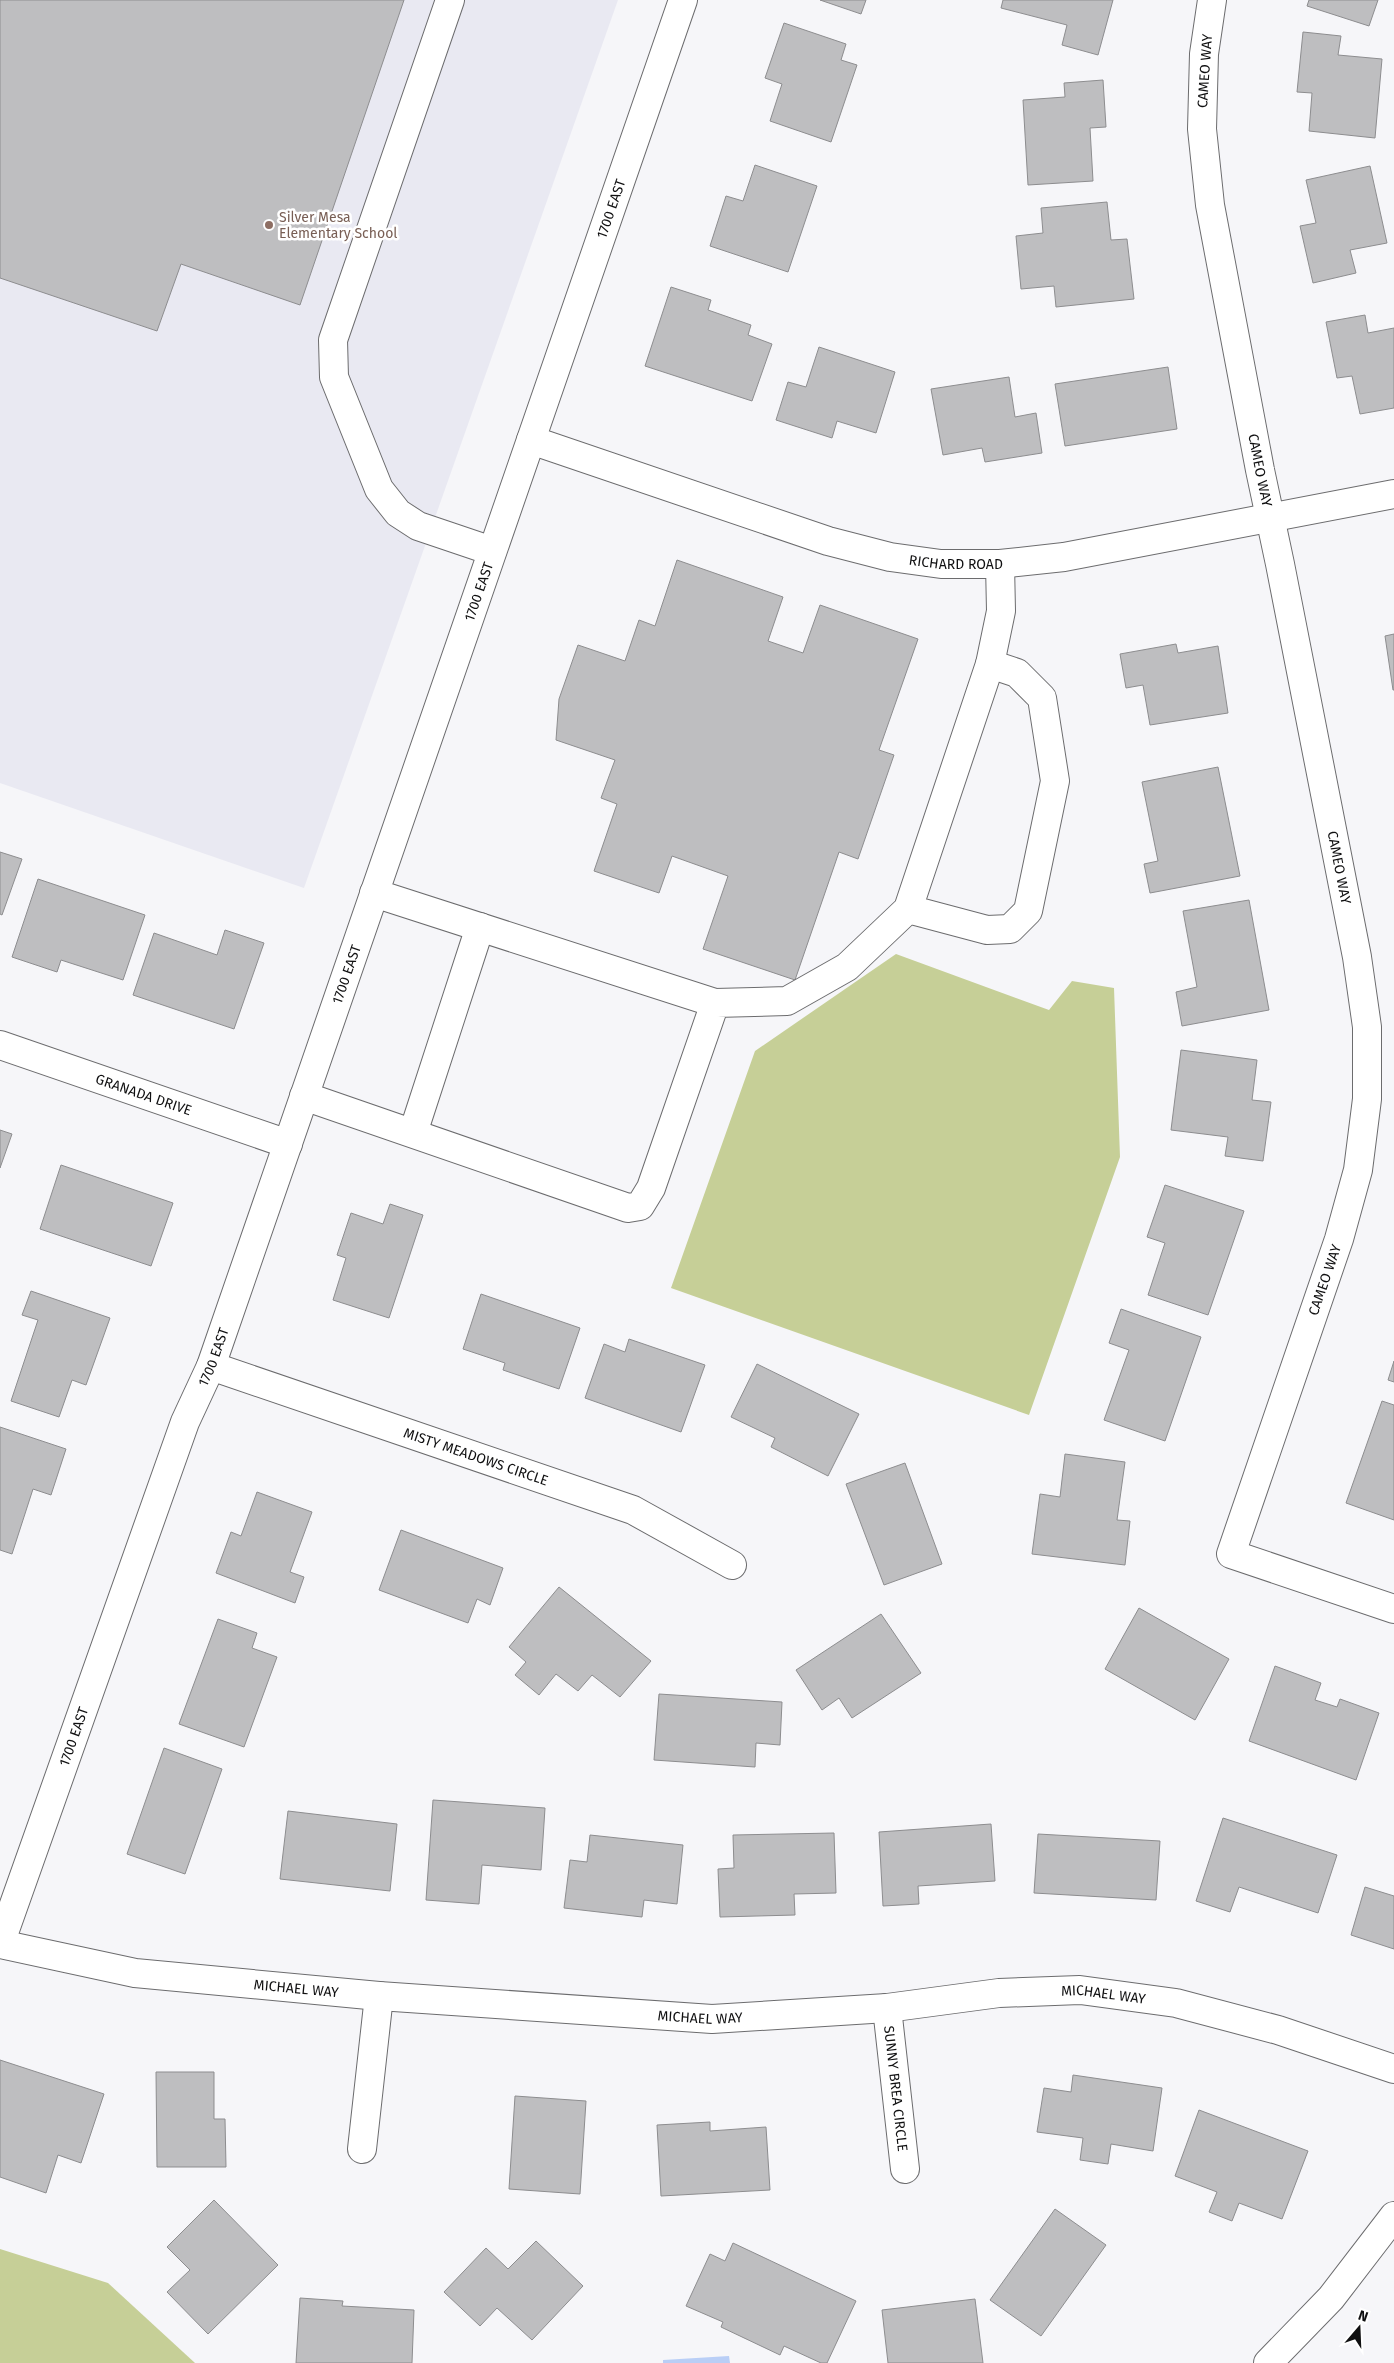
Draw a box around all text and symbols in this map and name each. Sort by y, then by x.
street label: CAMEO WAY [1194,33,1216,109]
street label: 1700 EAST [593,176,629,241]
place label: Silver Mesa Elementary School [279,209,397,242]
marker: Silver Mesa Elementary School [263,219,275,231]
street label: CAMEO WAY [1245,432,1276,509]
street label: RICHARD ROAD [908,551,1003,573]
street label: 1700 EAST [461,559,497,623]
street label: CAMEO WAY [1324,829,1355,906]
street label: 1700 EAST [328,942,365,1006]
street label: GRANADA DRIVE [93,1070,194,1119]
street label: CAMEO WAY [1305,1242,1345,1318]
street label: 1700 EAST [194,1324,232,1389]
street label: MISTY MEADOWS CIRCLE [401,1424,551,1489]
street label: 1700 EAST [55,1704,92,1768]
street label: MICHAEL WAY [253,1976,340,2001]
street label: MICHAEL WAY [1061,1981,1147,2007]
street label: MICHAEL WAY [657,2007,743,2028]
street label: SUNNY BREA CIRCLE [881,2025,911,2152]
north arrow [1334,2303,1384,2353]
text: N [1356,2307,1370,2326]

